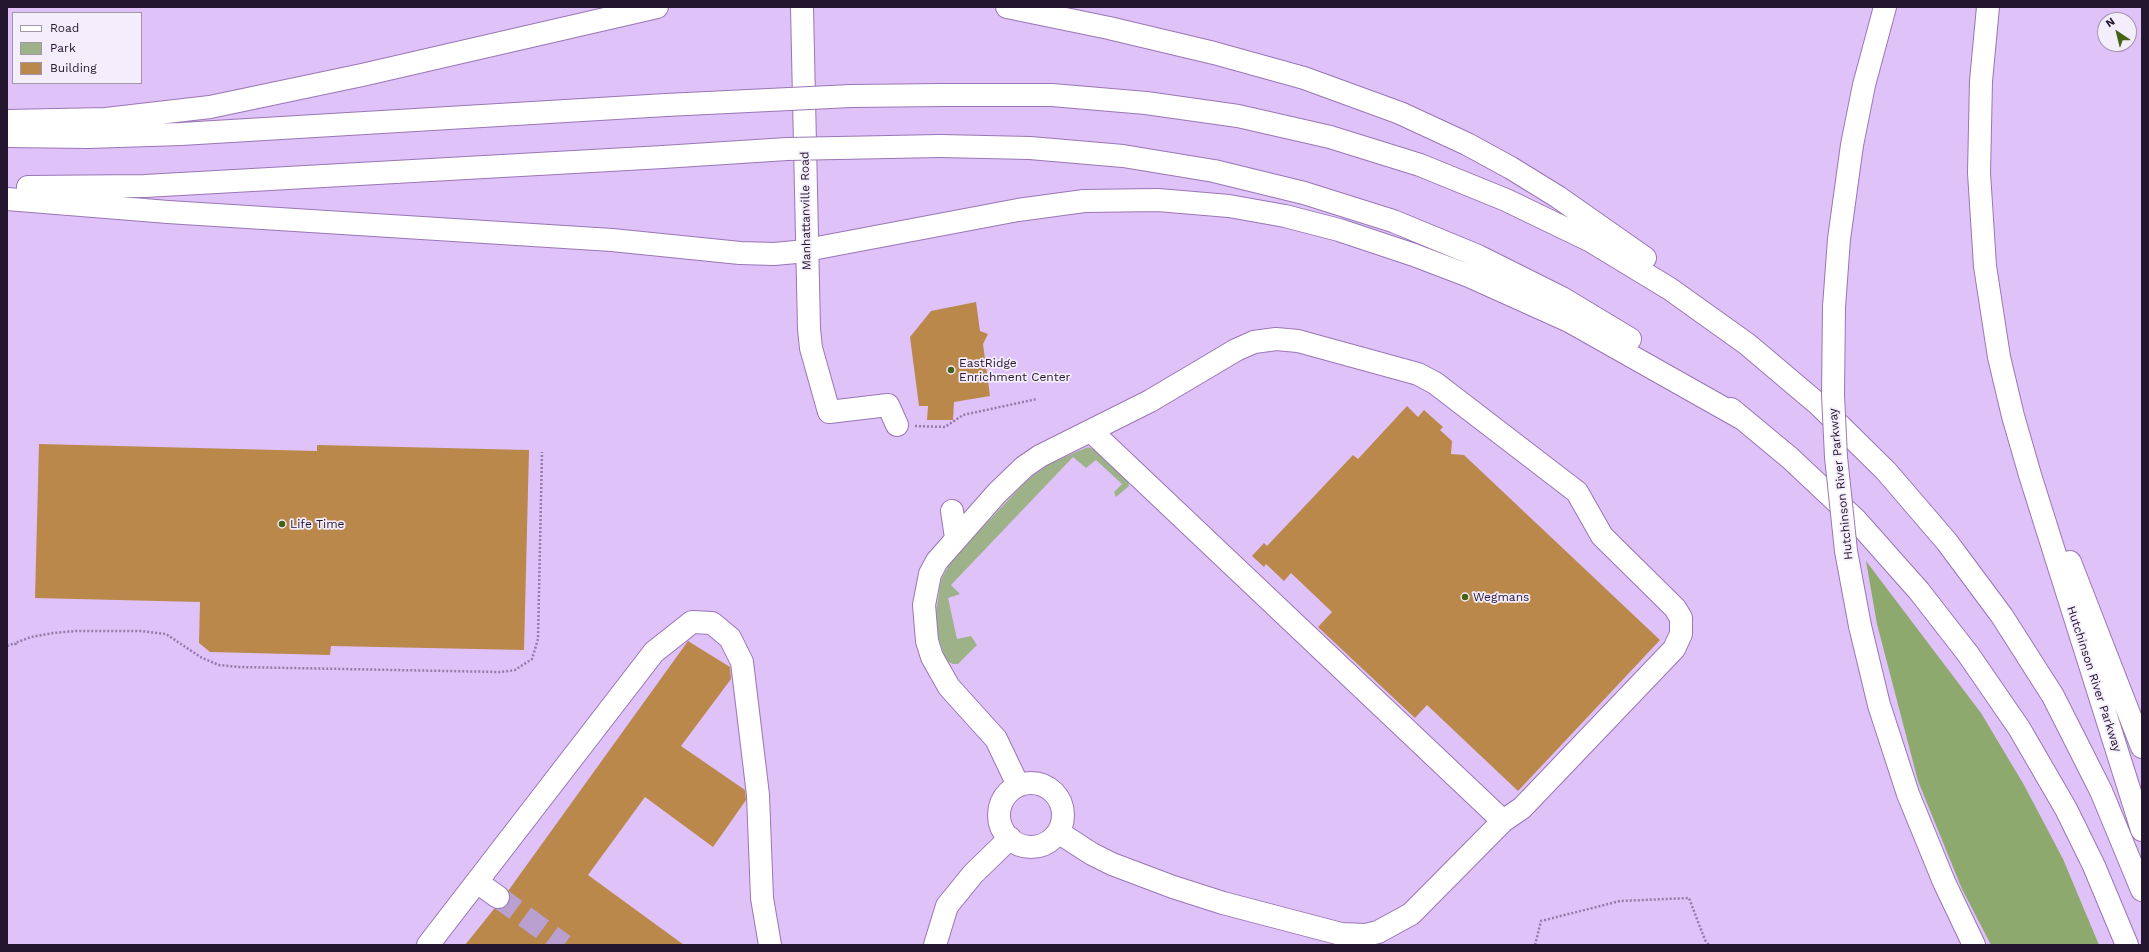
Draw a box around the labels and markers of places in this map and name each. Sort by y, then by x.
place label: EastRidge Enrichment Center [959,356,1070,384]
marker: EastRidge Enrichment Center [946,365,956,375]
place label: Life Time [290,517,345,531]
marker: Life Time [277,519,287,529]
place label: Wegmans [1473,590,1529,604]
marker: Wegmans [1460,592,1470,602]

